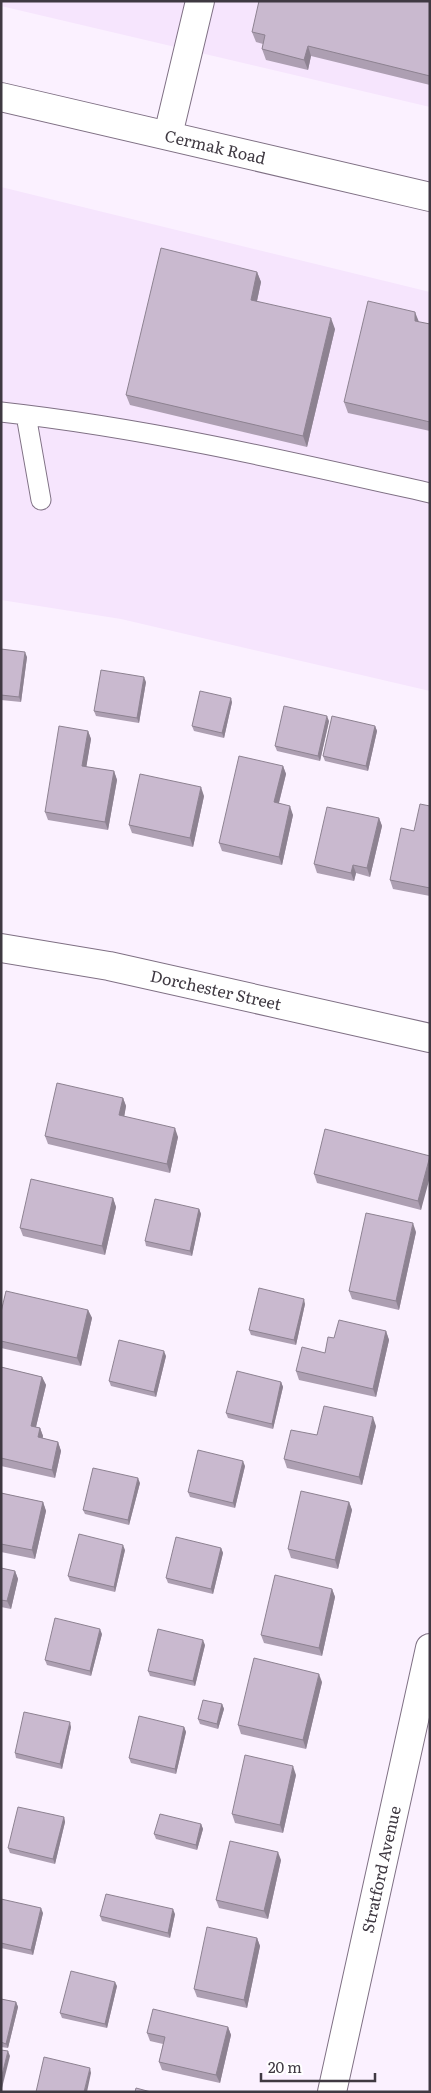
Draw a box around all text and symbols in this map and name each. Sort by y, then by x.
street label: Cermak Road [163,123,268,169]
street label: Dorchester Street [148,963,284,1015]
street label: Stratford Avenue [354,1803,406,1935]
scale bar [261,2050,375,2082]
text: 20 m [268,2055,302,2078]

